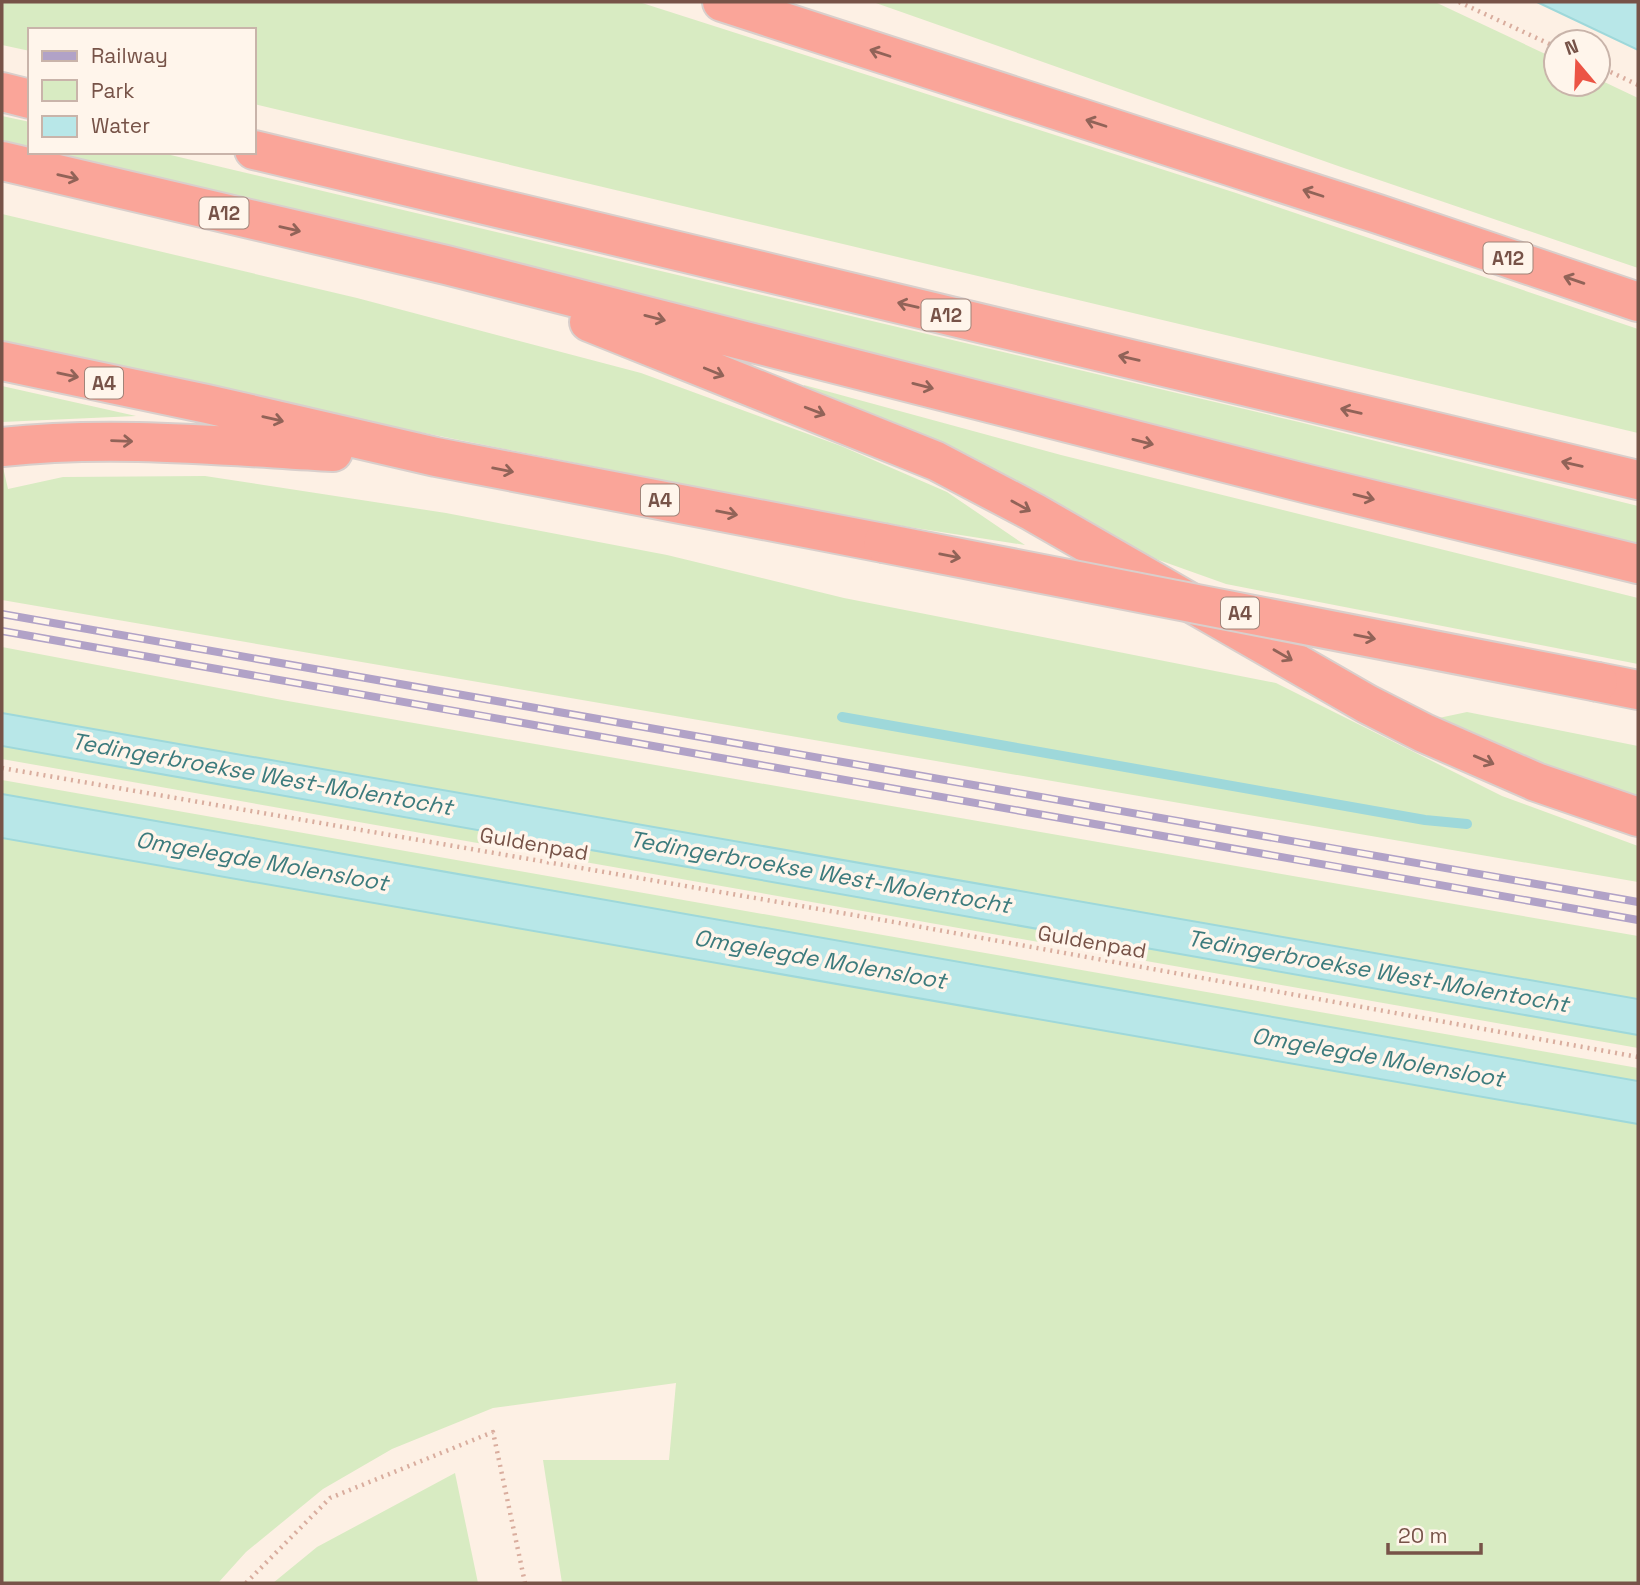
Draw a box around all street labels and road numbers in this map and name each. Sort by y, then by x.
road number: A12 [200,197,248,228]
road number: A12 [1484,242,1532,274]
road number: A12 [922,300,970,330]
road number: A4 [85,368,123,398]
road number: A4 [641,485,679,516]
road number: A4 [1221,598,1259,628]
street label: Guldenpad [478,821,590,866]
street label: Guldenpad [1036,919,1148,964]

